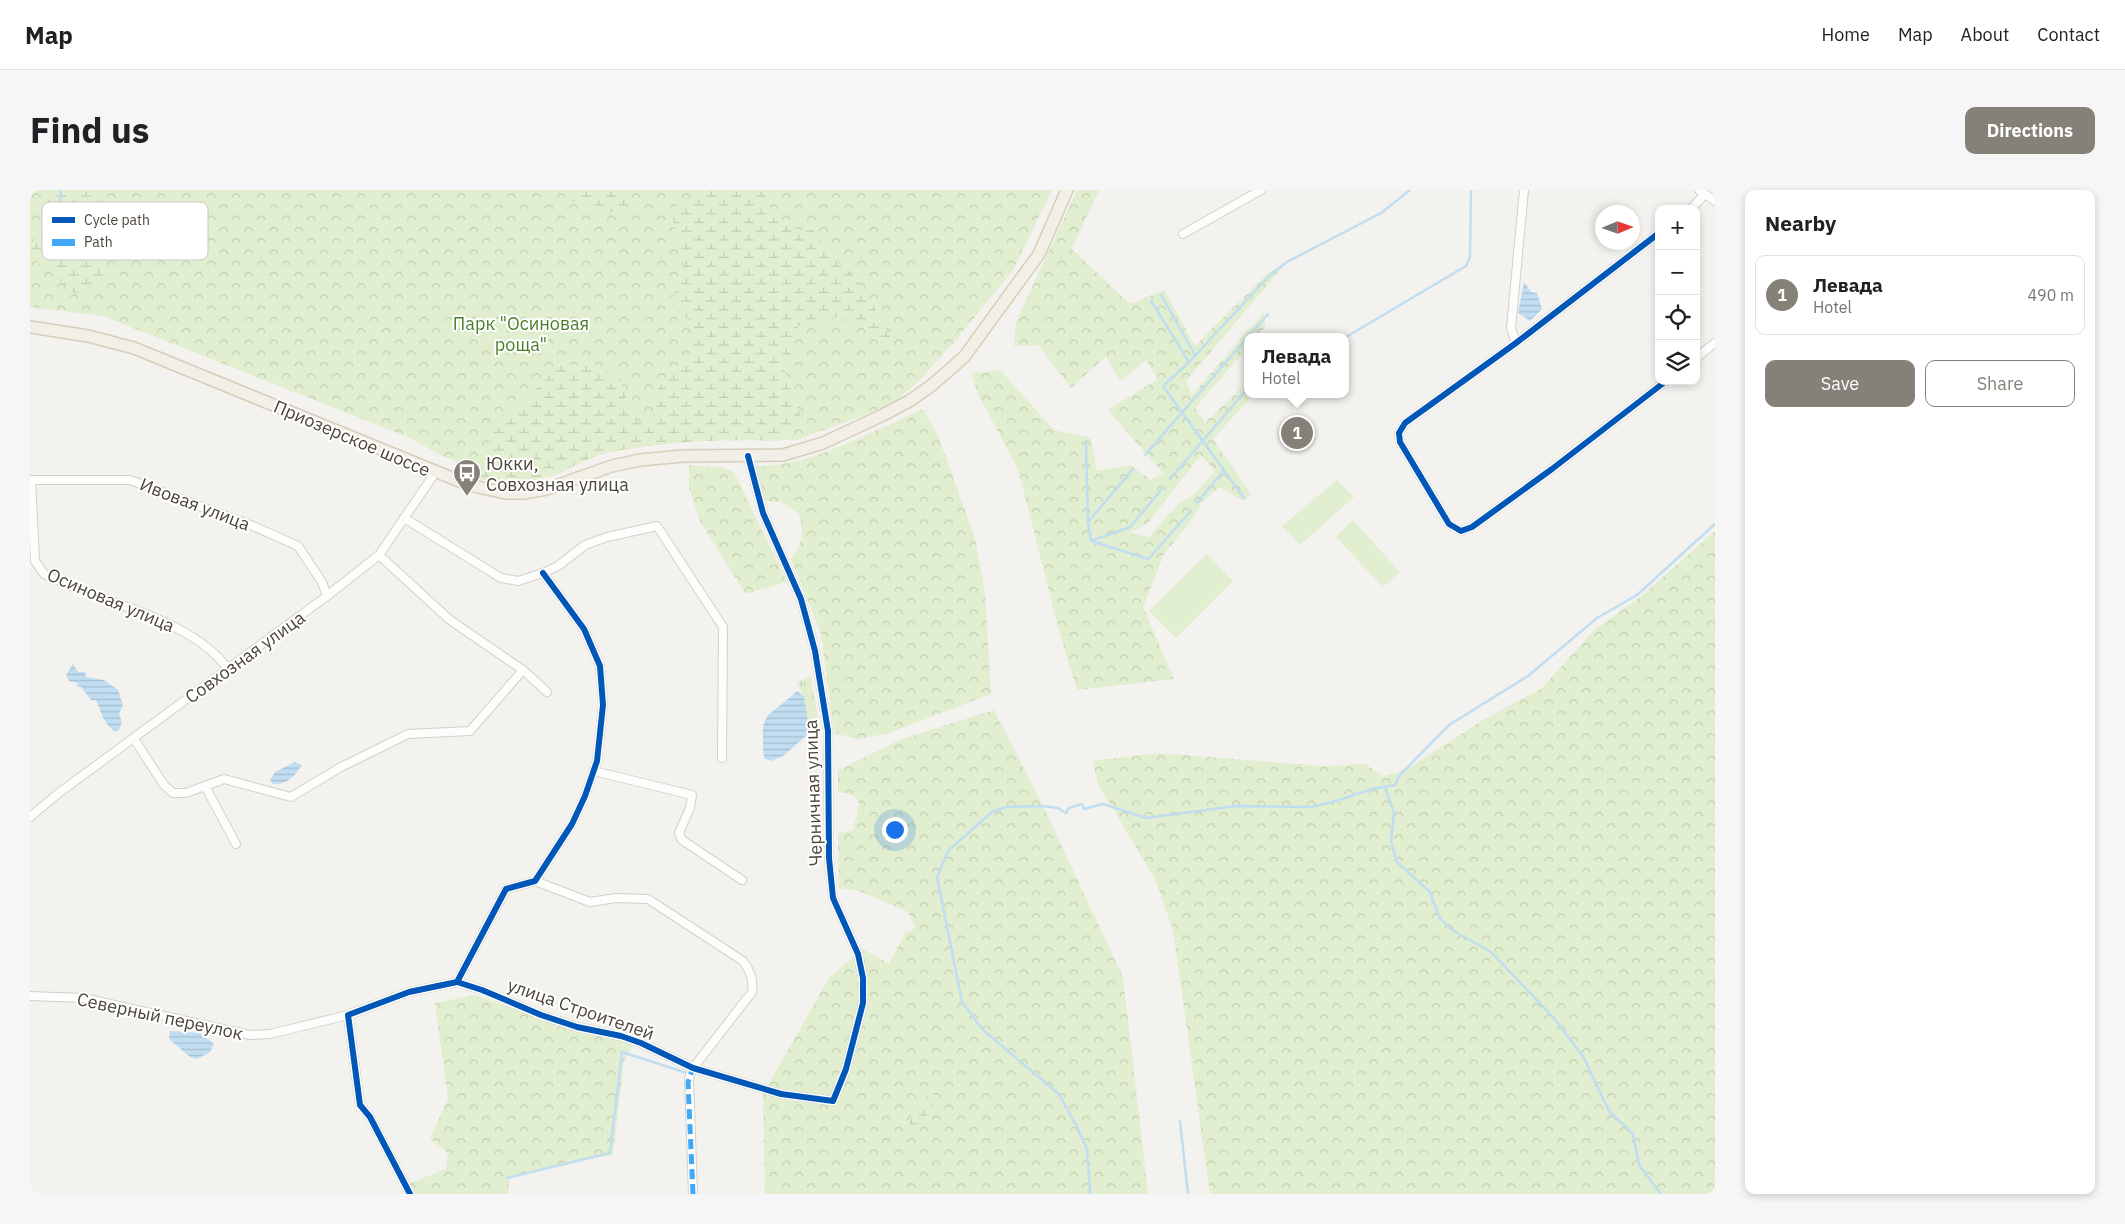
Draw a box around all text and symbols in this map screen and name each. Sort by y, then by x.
text: Map [25,19,73,51]
text: Home [1822,23,1870,46]
text: Map [1898,23,1933,46]
text: About [1961,23,2009,46]
text: Contact [2037,23,2100,46]
text: Find us [30,107,149,153]
button: Directions [1965,107,2095,154]
legend [42,202,208,260]
north arrow [1595,205,1640,250]
map controls [1655,205,1700,385]
button: + [1655,205,1700,250]
text: Nearby [1765,209,1836,237]
text: Cycle path [84,211,150,229]
text: Path [84,233,113,251]
button: − [1655,250,1700,295]
text: Левада [1813,273,1883,297]
text: 1 [1777,285,1787,305]
text: 490 m [2027,285,2074,305]
button: locate [1655,295,1700,340]
text: Hotel [1813,297,1852,317]
park label: Парк "Осиновая роща" [453,312,589,356]
popup [1244,333,1349,398]
button: layers [1655,340,1700,385]
text: Левада [1262,344,1331,368]
button: Save [1765,360,1915,407]
button: Share [1925,360,2075,407]
text: Hotel [1262,368,1301,388]
street label: Приозерское шоссе [270,395,434,481]
pin: 1 [1281,414,1313,452]
place label: Юкки, Совхозная улица [486,452,629,496]
bus stop icon: Юкки, Совхозная улица [452,458,482,497]
street label: Ивовая улица [137,472,254,536]
street label: Осиновая улица [44,563,179,637]
street label: Совхозная улица [180,606,310,708]
street label: Черничная улица [799,719,827,867]
your location [882,817,908,843]
street label: улица Строителей [505,973,657,1045]
street label: Северный переулок [75,987,245,1045]

